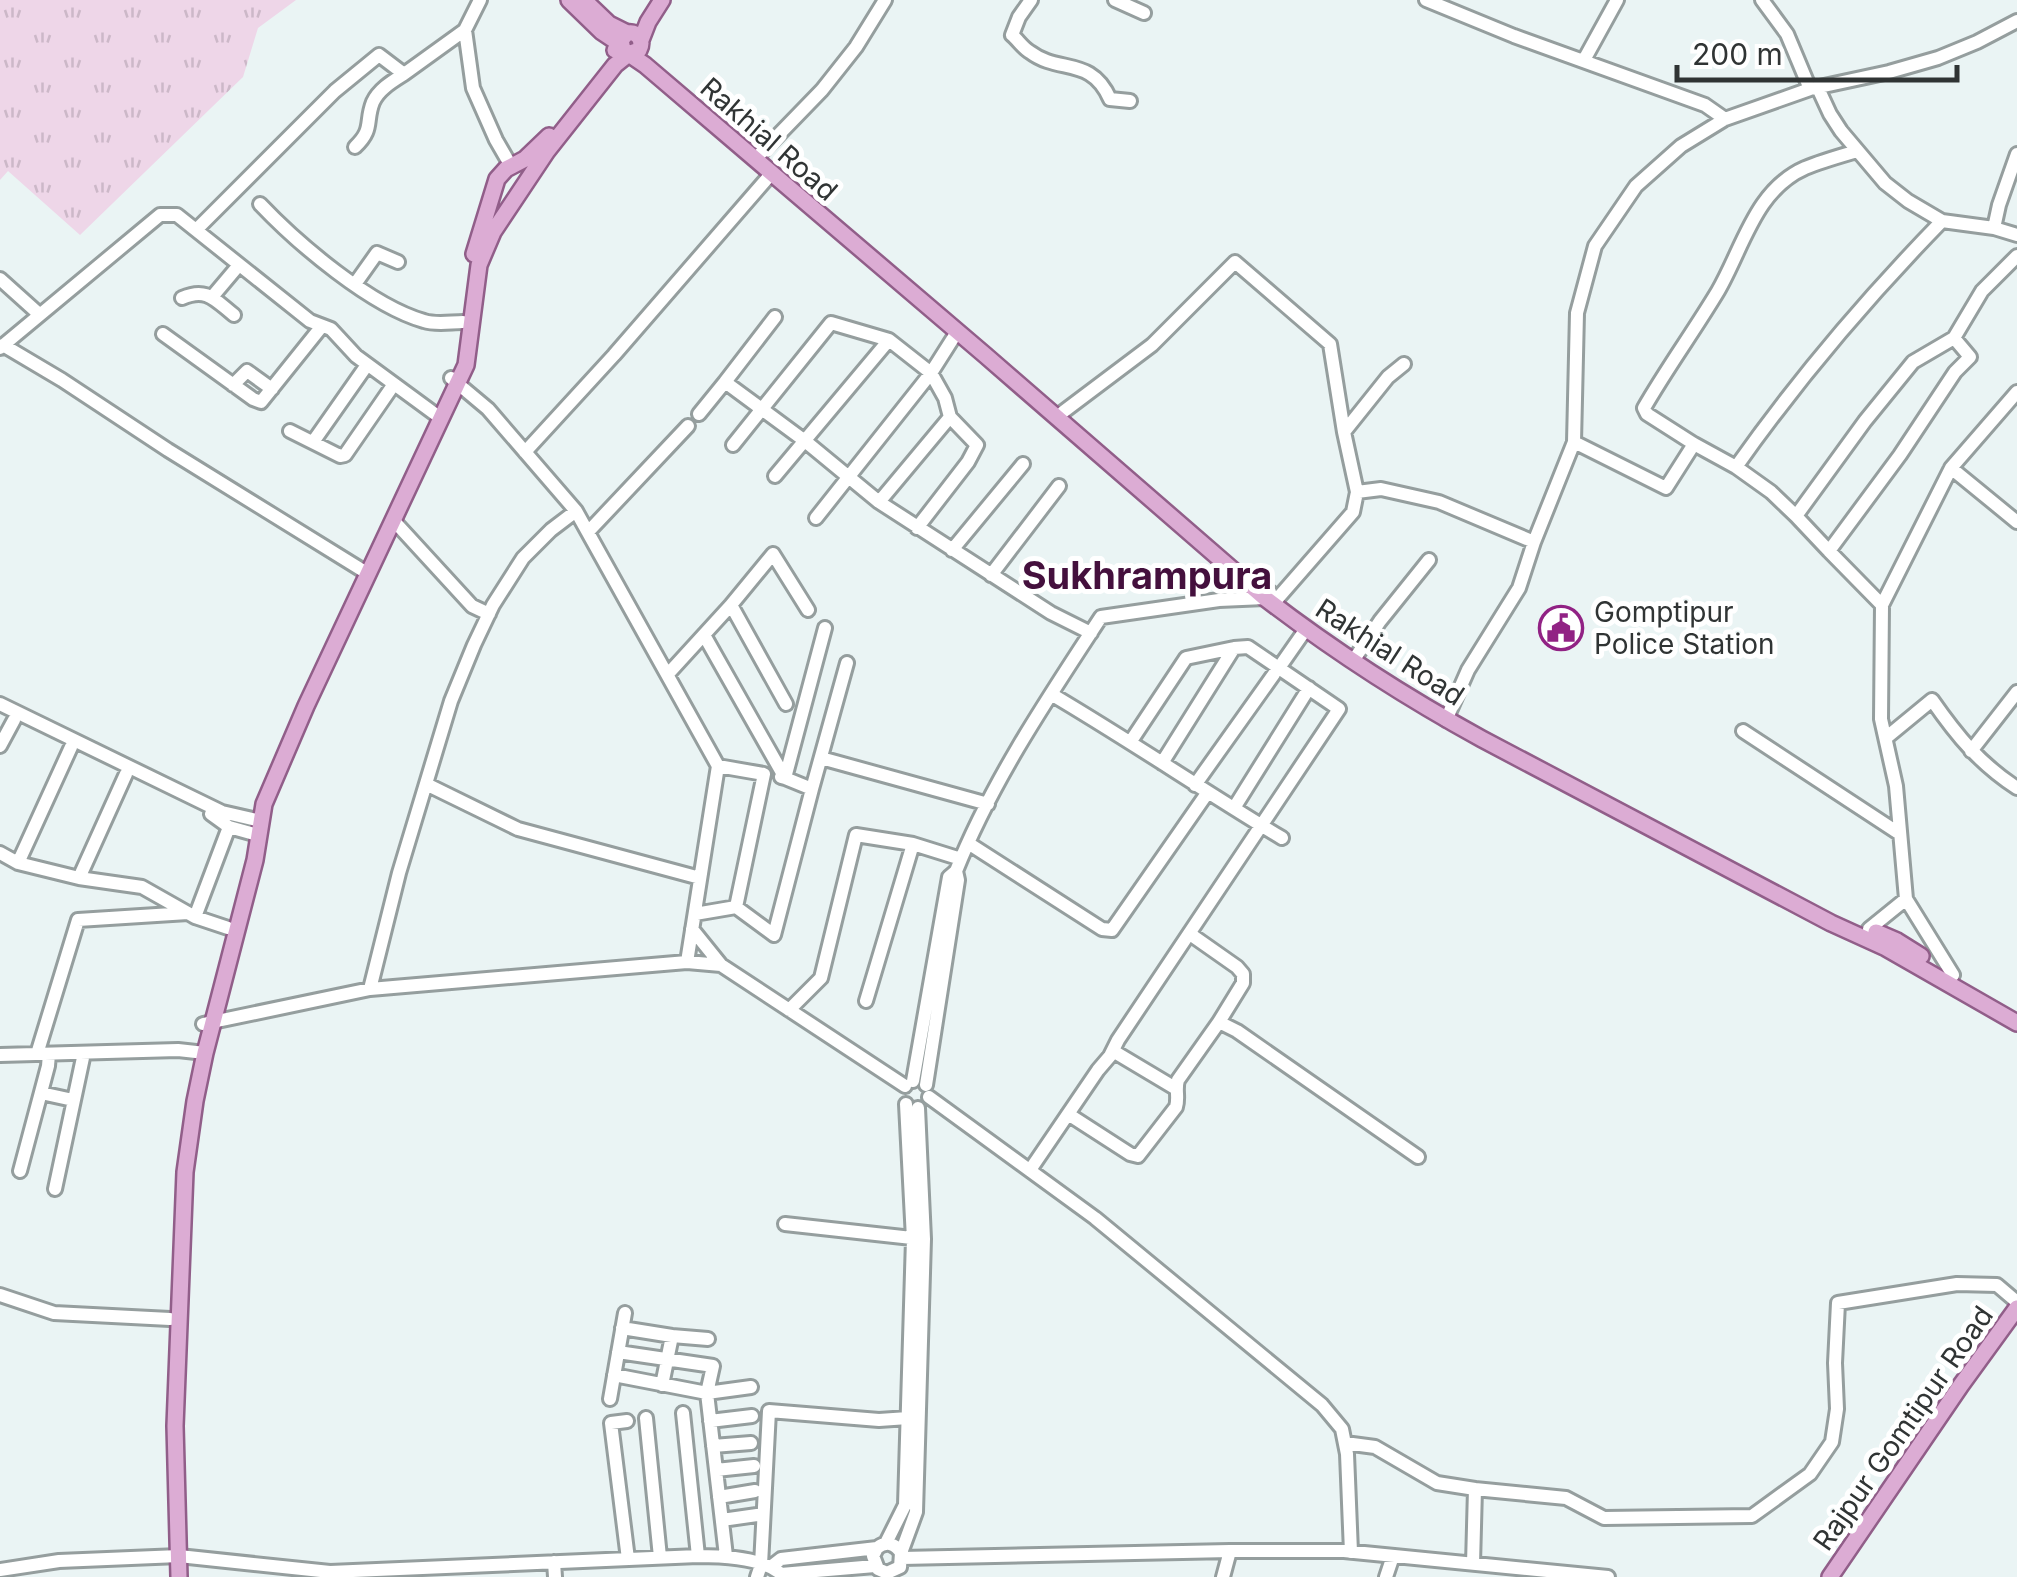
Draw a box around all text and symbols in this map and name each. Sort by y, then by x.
scale bar [1677,20,1957,82]
text: 200 m [1692,36,1783,72]
street label: Rakhial Road [694,70,844,208]
district label: Sukhrampura [1022,552,1272,598]
street label: Rakhial Road [1309,591,1471,713]
place label: Gomptipur Police Station [1594,595,1775,661]
public building icon: Gomptipur Police Station [1538,605,1584,651]
street label: Rajpur Gomtipur Road [1806,1299,2000,1557]

